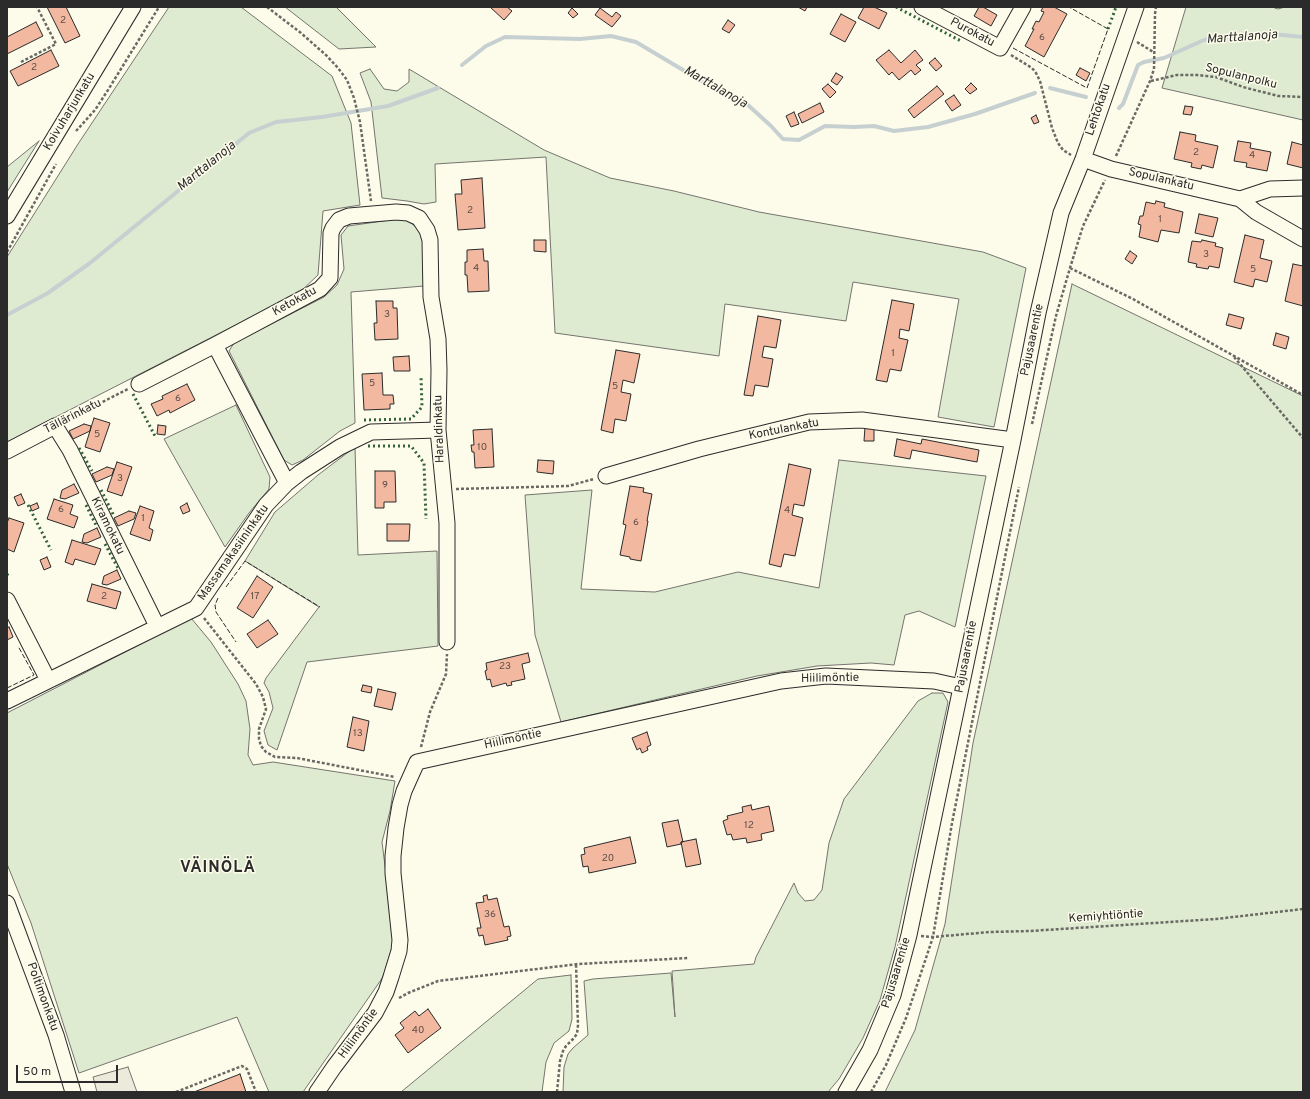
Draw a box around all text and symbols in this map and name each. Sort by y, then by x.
house number: 2 [60,15,66,27]
street label: Purokatu [947,15,997,51]
water label: Marttalanoja [1206,28,1278,48]
house number: 6 [1039,32,1045,44]
street label: Sopulanpolku [1204,61,1278,93]
house number: 2 [31,62,37,74]
water label: Marttalanoja [680,63,750,113]
street label: Koivuharjunkatu [41,71,99,153]
street label: Lehtokatu [1083,82,1115,138]
water label: Marttalanoja [175,139,239,195]
house number: 2 [1193,147,1199,159]
house number: 4 [1249,150,1255,162]
street label: Sopulankatu [1127,165,1195,195]
house number: 2 [467,205,473,217]
house number: 1 [1158,214,1162,226]
house number: 3 [1203,249,1209,261]
house number: 4 [473,263,479,275]
house number: 5 [1250,264,1256,276]
street label: Ketokatu [270,284,320,320]
street label: Pajusaarentie [1018,303,1048,377]
house number: 3 [384,309,390,321]
house number: 1 [891,348,895,360]
house number: 5 [369,378,375,390]
house number: 5 [612,381,618,393]
house number: 6 [175,393,181,405]
street label: Haraldinkatu [432,395,448,463]
street label: Tällärinkatu [42,396,104,438]
street label: Kontulankatu [748,416,820,444]
house number: 5 [94,429,100,441]
house number: 10 [477,442,487,454]
house number: 3 [117,473,123,485]
house number: 9 [382,480,388,492]
street label: Kiramokatu [87,495,127,557]
street label: Massamakasiininkatu [196,502,272,604]
house number: 6 [58,504,64,516]
house number: 4 [784,505,790,517]
house number: 1 [141,513,145,525]
house number: 6 [633,517,639,529]
house number: 2 [101,591,107,603]
house number: 17 [251,591,259,603]
street label: Pajusaarentie [953,620,981,694]
house number: 23 [499,661,511,673]
street label: Hiilimöntie [801,671,859,687]
street label: Hiilimöntie [483,727,543,753]
house number: 13 [353,728,363,740]
house number: 12 [744,820,754,832]
house number: 20 [602,853,614,865]
district label: VÄINÖLÄ [180,859,256,879]
street label: Kemiyhtiöntie [1068,907,1144,927]
house number: 36 [484,909,496,921]
street label: Pajusaarentie [879,936,915,1010]
street label: Poltimonkatu [23,961,61,1033]
street label: Hiilimöntie [336,1006,382,1062]
house number: 40 [412,1025,424,1037]
scale bar [18,1057,120,1083]
text: 50 m [23,1064,51,1080]

